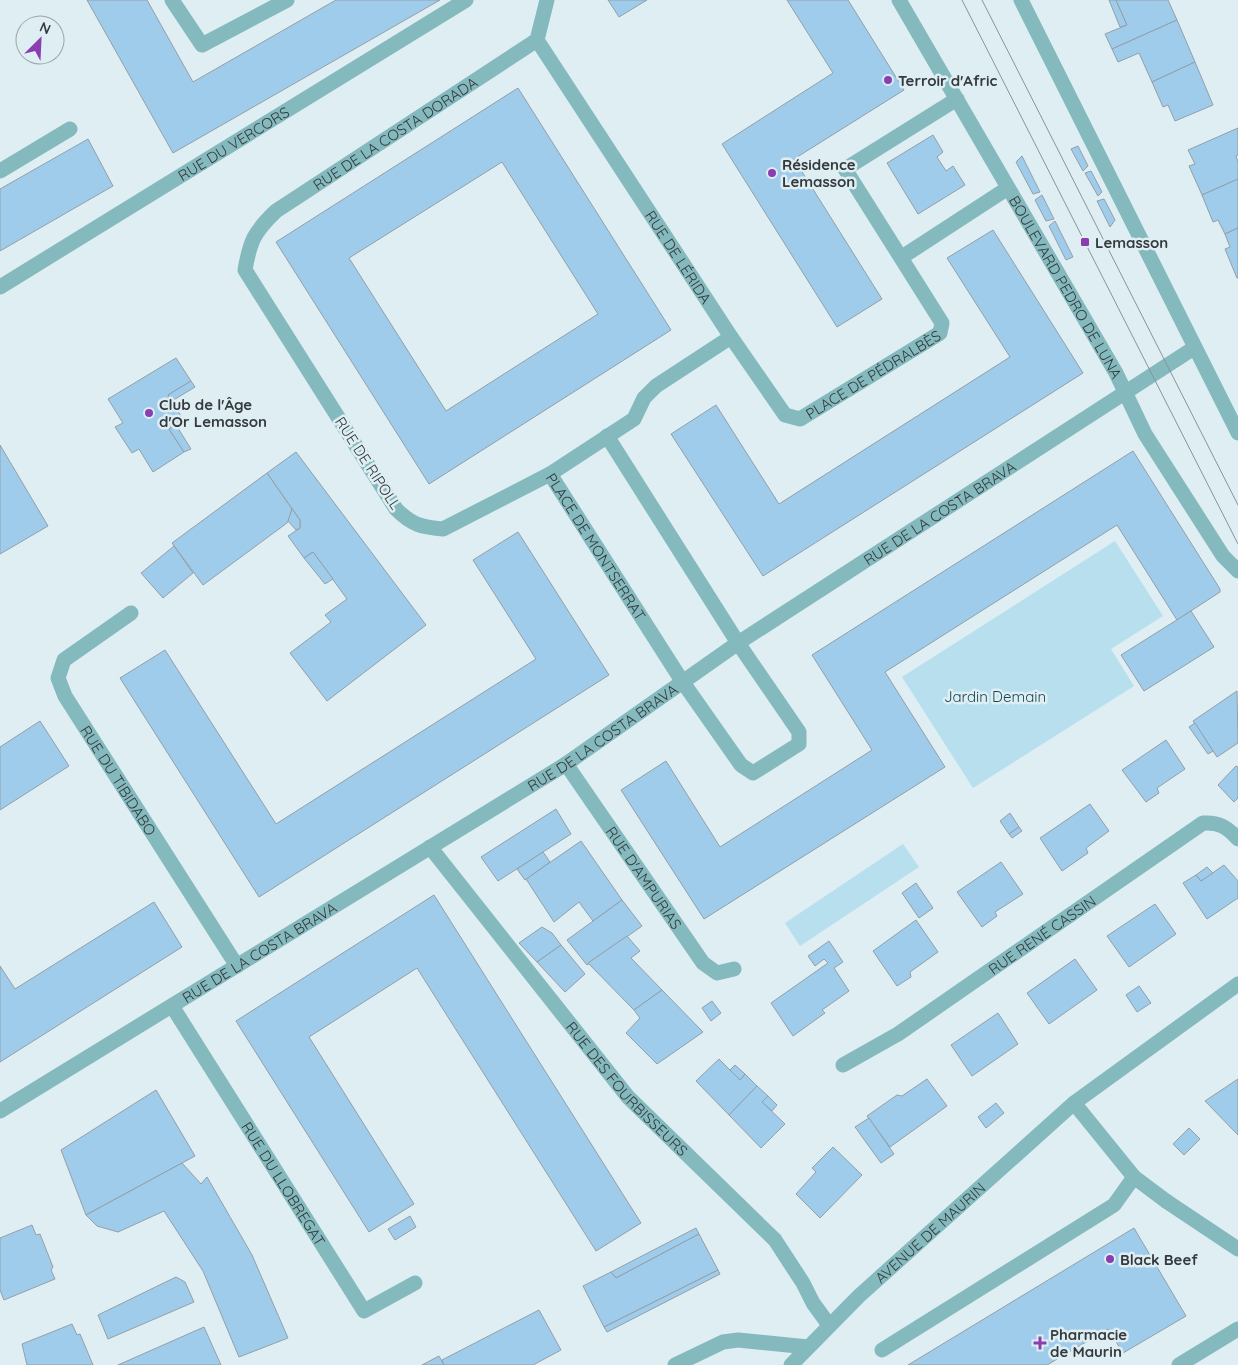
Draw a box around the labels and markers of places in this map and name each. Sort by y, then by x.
place label: Terroir d'Afric [898,71,998,90]
marker: Terroir d'Afric [882,74,894,86]
place label: Résidence Lemasson [782,155,856,191]
marker: Résidence Lemasson [766,167,778,179]
place label: Lemasson [1095,233,1168,252]
marker: Lemasson [1079,236,1091,248]
place label: Club de l'Âge d'Or Lemasson [159,395,267,431]
marker: Club de l'Âge d'Or Lemasson [143,407,155,419]
place label: Black Beef [1120,1250,1198,1269]
marker: Black Beef [1104,1253,1116,1265]
place label: Pharmacie de Maurin [1050,1325,1127,1361]
marker: Pharmacie de Maurin [1034,1337,1046,1349]

